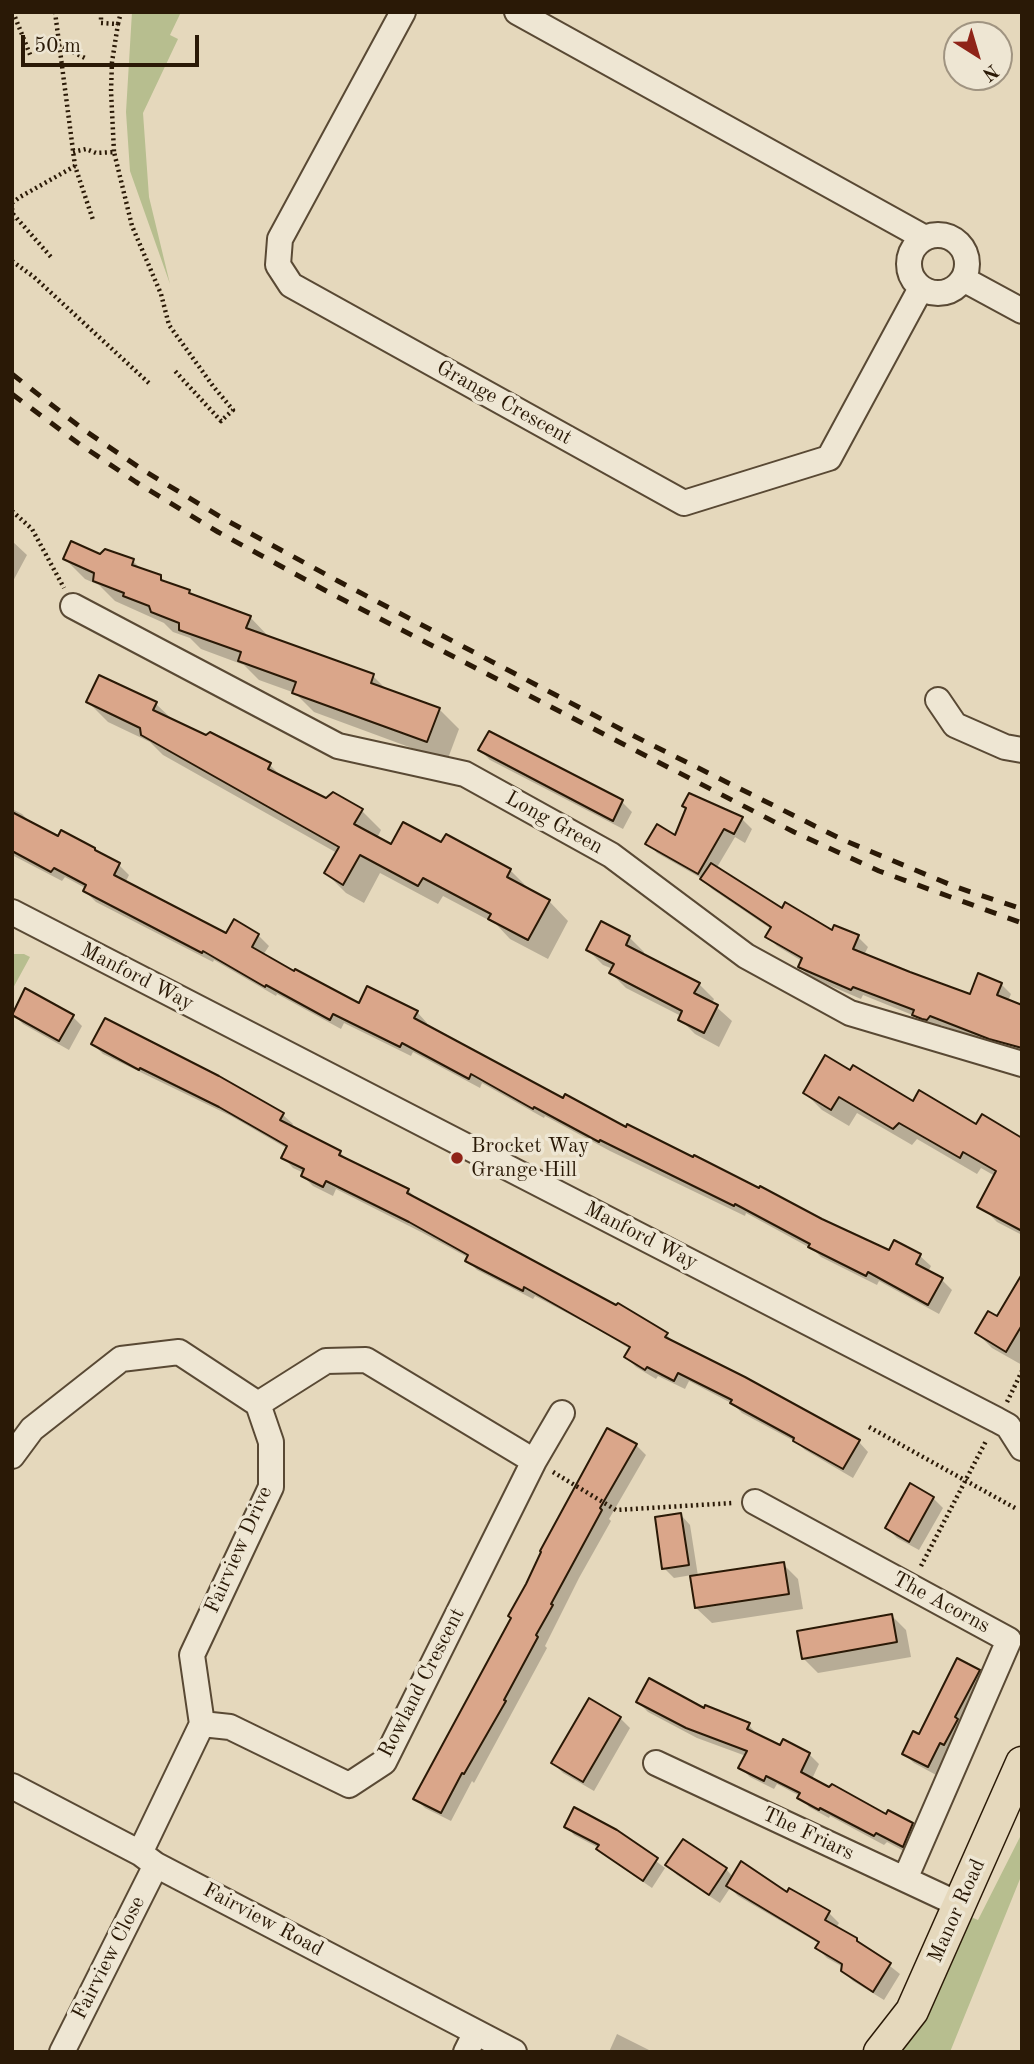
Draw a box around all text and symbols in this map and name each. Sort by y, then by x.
scale bar [24,21,203,65]
north arrow [943,21,1013,91]
text: 50 m [34,36,81,57]
text: N [978,60,1001,84]
street label: Grange Crescent [432,355,576,451]
street label: Long Green [501,786,607,860]
street label: Manford Way [76,938,198,1016]
place label: Brocket Way Grange Hill [471,1133,589,1183]
marker: Brocket Way Grange Hill [449,1150,465,1166]
street label: Manford Way [580,1197,702,1275]
street label: Fairview Drive [200,1482,278,1618]
street label: The Acorns [888,1567,994,1639]
street label: Rowland Crescent [373,1604,471,1762]
street label: The Friars [758,1802,858,1866]
street label: Manor Road [923,1855,991,1967]
street label: Fairview Road [198,1878,328,1962]
street label: Fairview Close [67,1892,151,2024]

